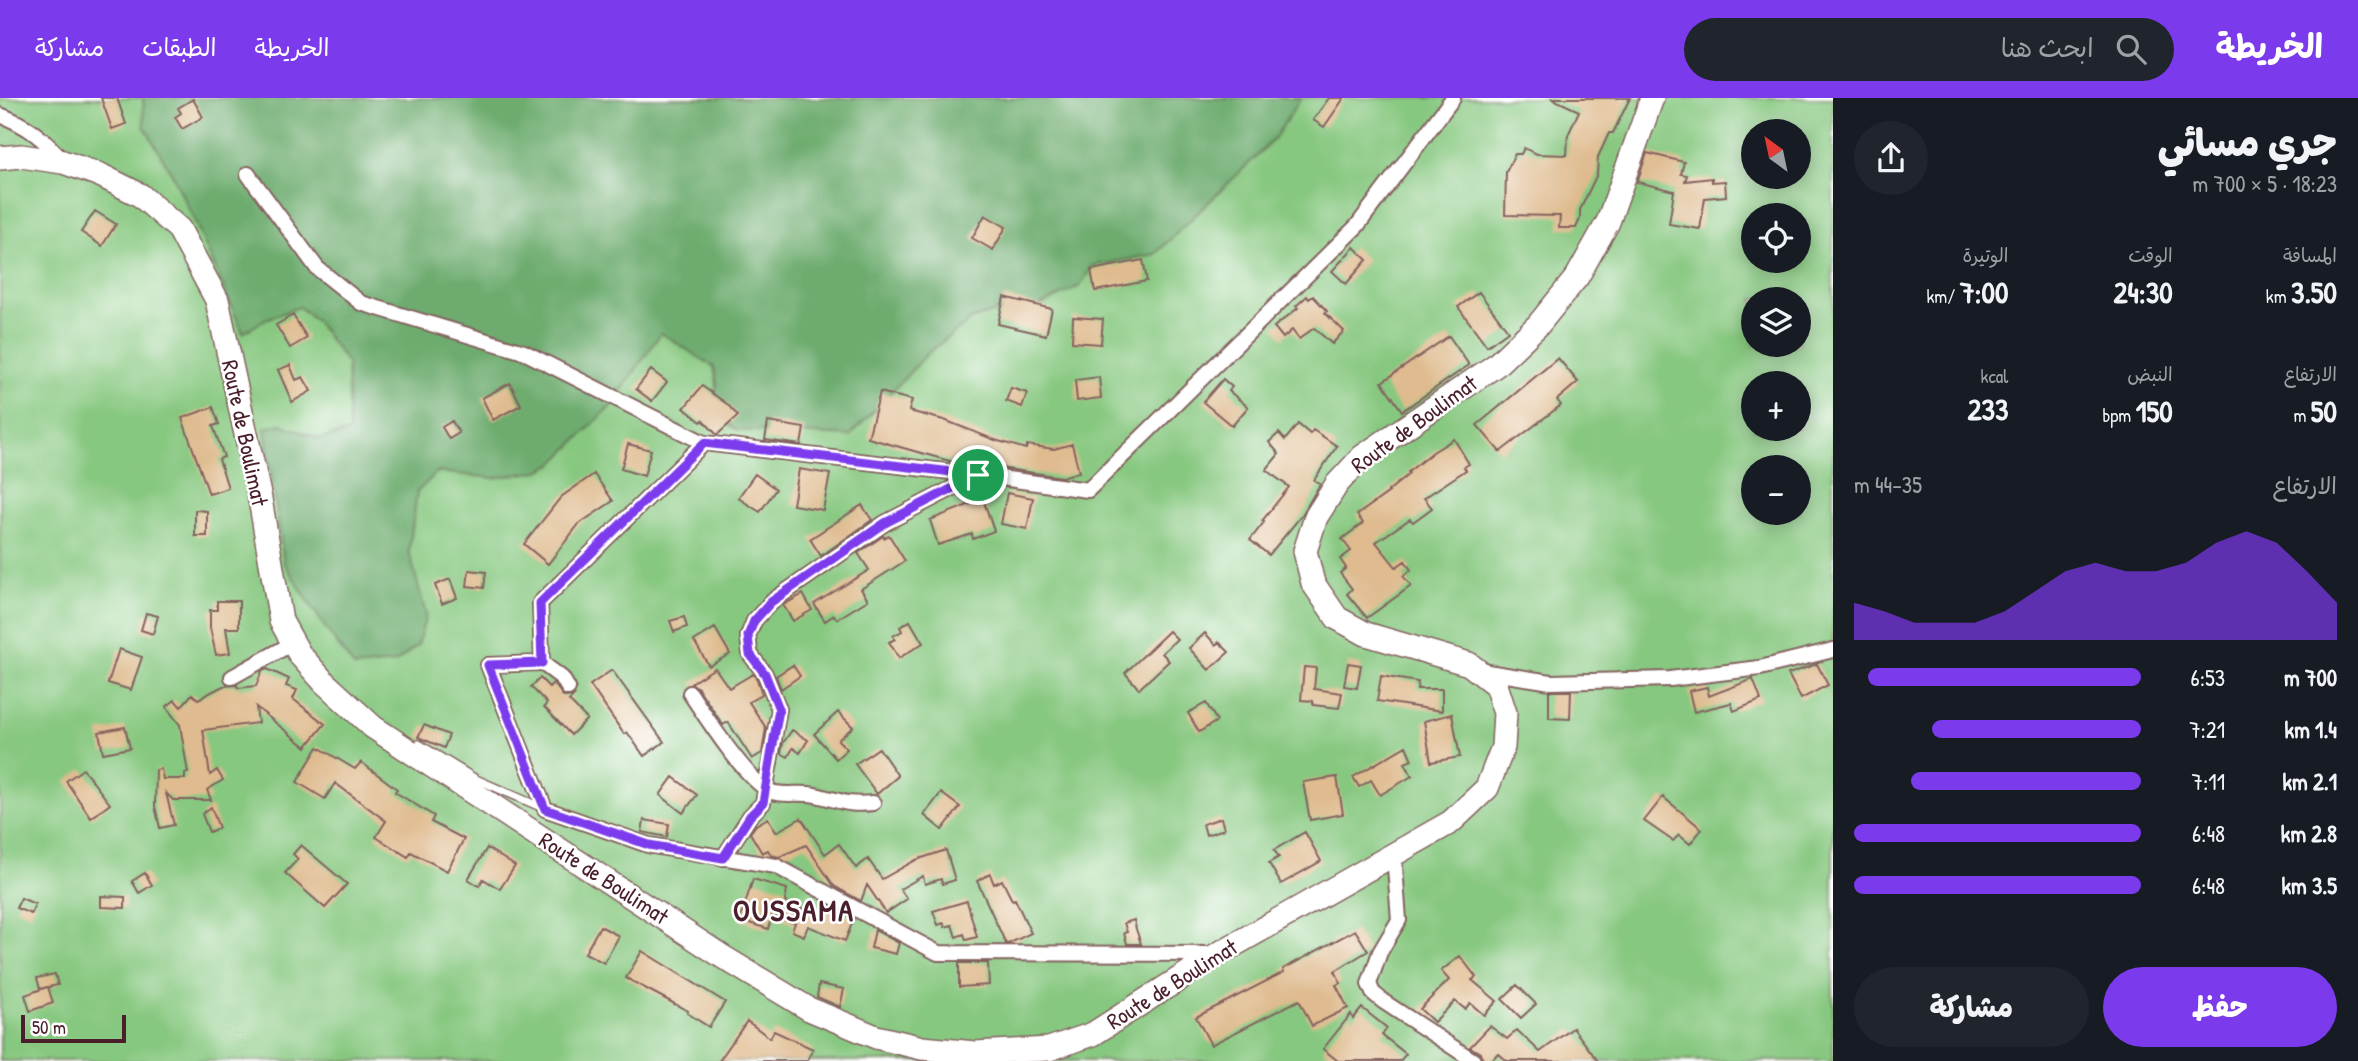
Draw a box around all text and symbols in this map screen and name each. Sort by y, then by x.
search box [1684,18,2174,81]
text: الخريطة [2216,24,2323,68]
text: ابحث هنا [2001,30,2094,65]
icon: search [2112,30,2150,68]
text: مشاركة [35,31,104,63]
text: الطبقات [142,31,217,63]
text: الخريطة [255,31,329,63]
text: جري مسائي [2158,116,2337,168]
north arrow [1741,119,1811,189]
map controls [1741,119,1811,525]
button: share [1854,121,1928,195]
text: 18:23 · 5 × 700 m [2193,168,2337,199]
button: locate [1741,203,1811,273]
text: الوتيرة [1962,242,2008,268]
text: الوقت [2128,242,2173,268]
text: المسافة [2283,242,2337,268]
text: 7:00 [1960,272,2008,312]
text: 24:30 [2114,272,2173,312]
text: 3.50 [2291,272,2337,312]
text: /km [1926,283,1960,309]
text: km [2266,283,2291,309]
button: layers [1741,287,1811,357]
street label: Route de Boulimat [215,357,276,510]
text: النبض [2127,361,2173,387]
text: الارتفاع [2284,361,2337,387]
text: kcal [1981,363,2008,389]
street label: Route de Boulimat [1344,367,1484,480]
button: + [1741,371,1811,441]
text: 233 [1967,389,2008,429]
text: 150 [2136,391,2173,431]
text: 50 [2311,391,2337,431]
text: bpm [2102,402,2136,428]
text: m [2294,402,2311,428]
pin [948,445,1008,505]
button: − [1741,455,1811,525]
icon: arrive [959,456,997,494]
text: 35–44 m [1854,469,1922,500]
text: الارتفاع [2273,470,2337,501]
text: 6:53 [2190,662,2225,693]
text: 700 m [2284,662,2337,693]
text: 7:21 [2189,714,2225,745]
text: 1.4 km [2285,714,2337,745]
text: 7:11 [2192,766,2225,797]
text: 2.1 km [2282,766,2337,797]
text: 6:48 [2192,818,2225,849]
text: 2.8 km [2281,818,2337,849]
street label: Route de Boulimat [533,824,676,932]
text: 6:48 [2192,870,2225,901]
text: 3.5 km [2282,870,2337,901]
district label: OUSSAMA [733,890,855,930]
street label: Route de Boulimat [1100,930,1244,1036]
button: مشاركة [1854,967,2089,1047]
button: حفظ [2103,967,2337,1047]
scale bar [21,1012,126,1044]
text: 50 m [32,1014,66,1040]

